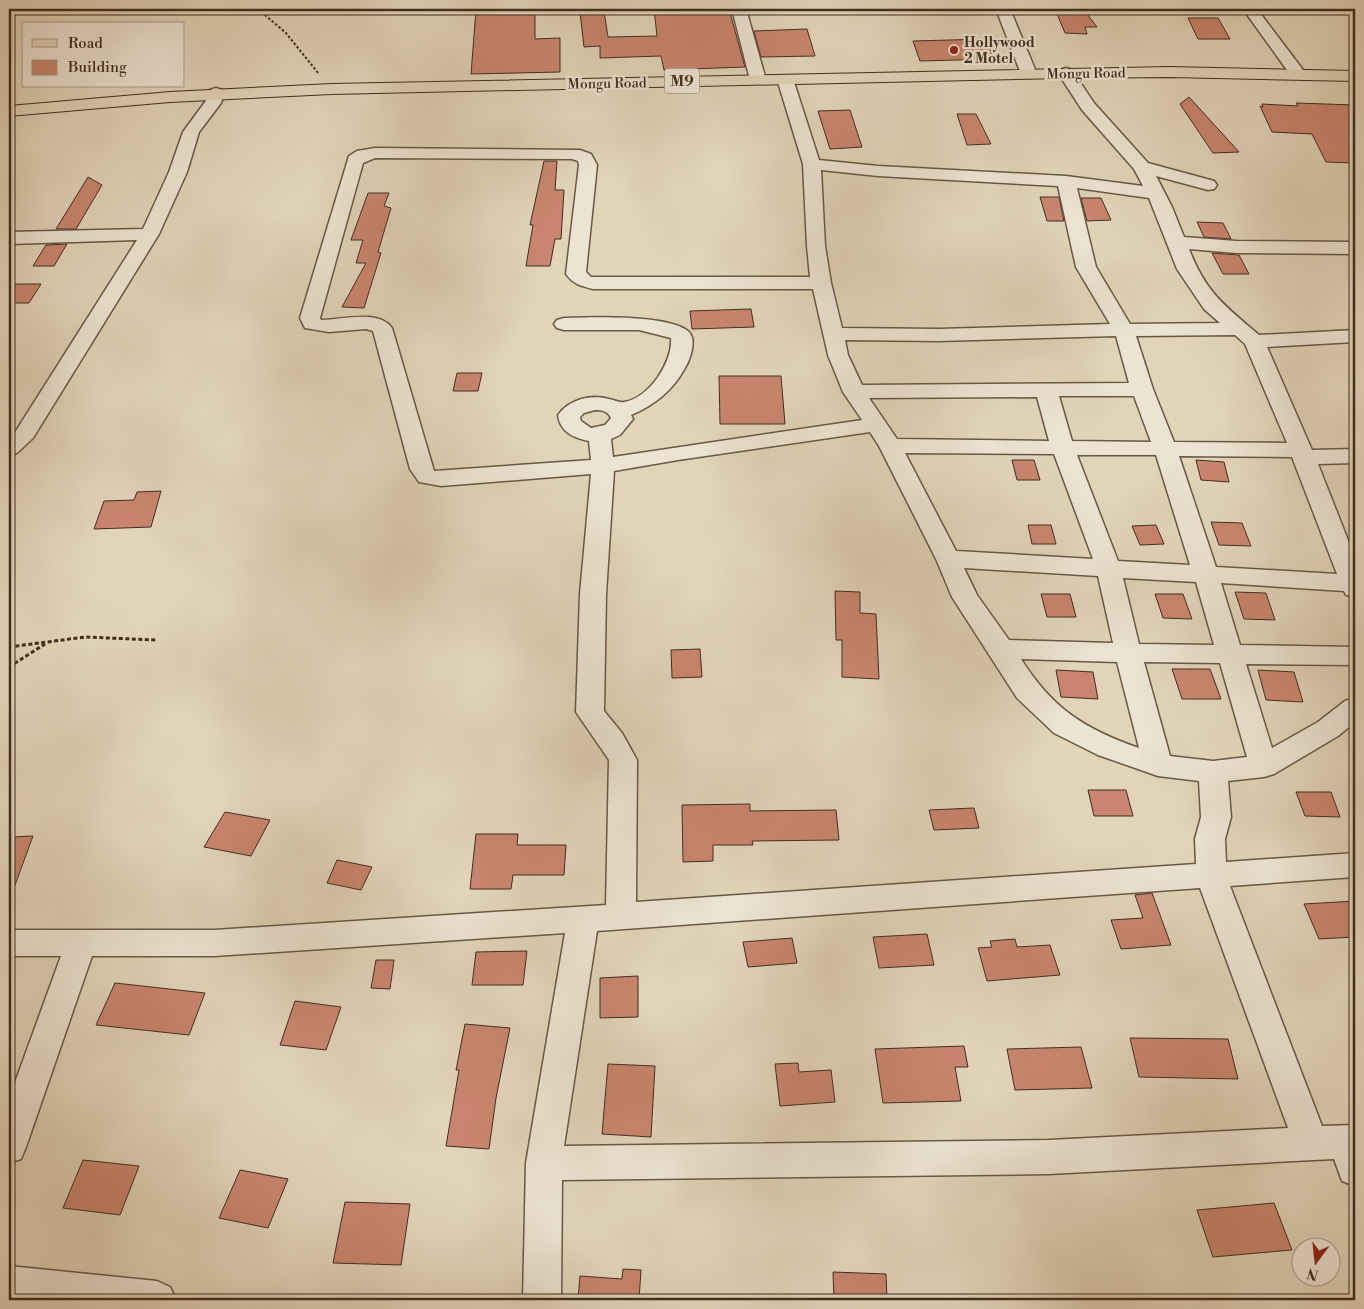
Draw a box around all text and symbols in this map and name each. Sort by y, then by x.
legend [22,22,185,88]
text: Road [68,34,103,53]
place label: Hollywood 2 Motel [964,34,1035,68]
marker: Hollywood 2 Motel [948,44,960,56]
text: Building [67,58,127,77]
street label: Mongu Road [1046,64,1126,84]
road number: M9 [664,68,700,94]
street label: Mongu Road [567,74,647,94]
north arrow [1292,1236,1342,1286]
text: N [1305,1263,1321,1284]

